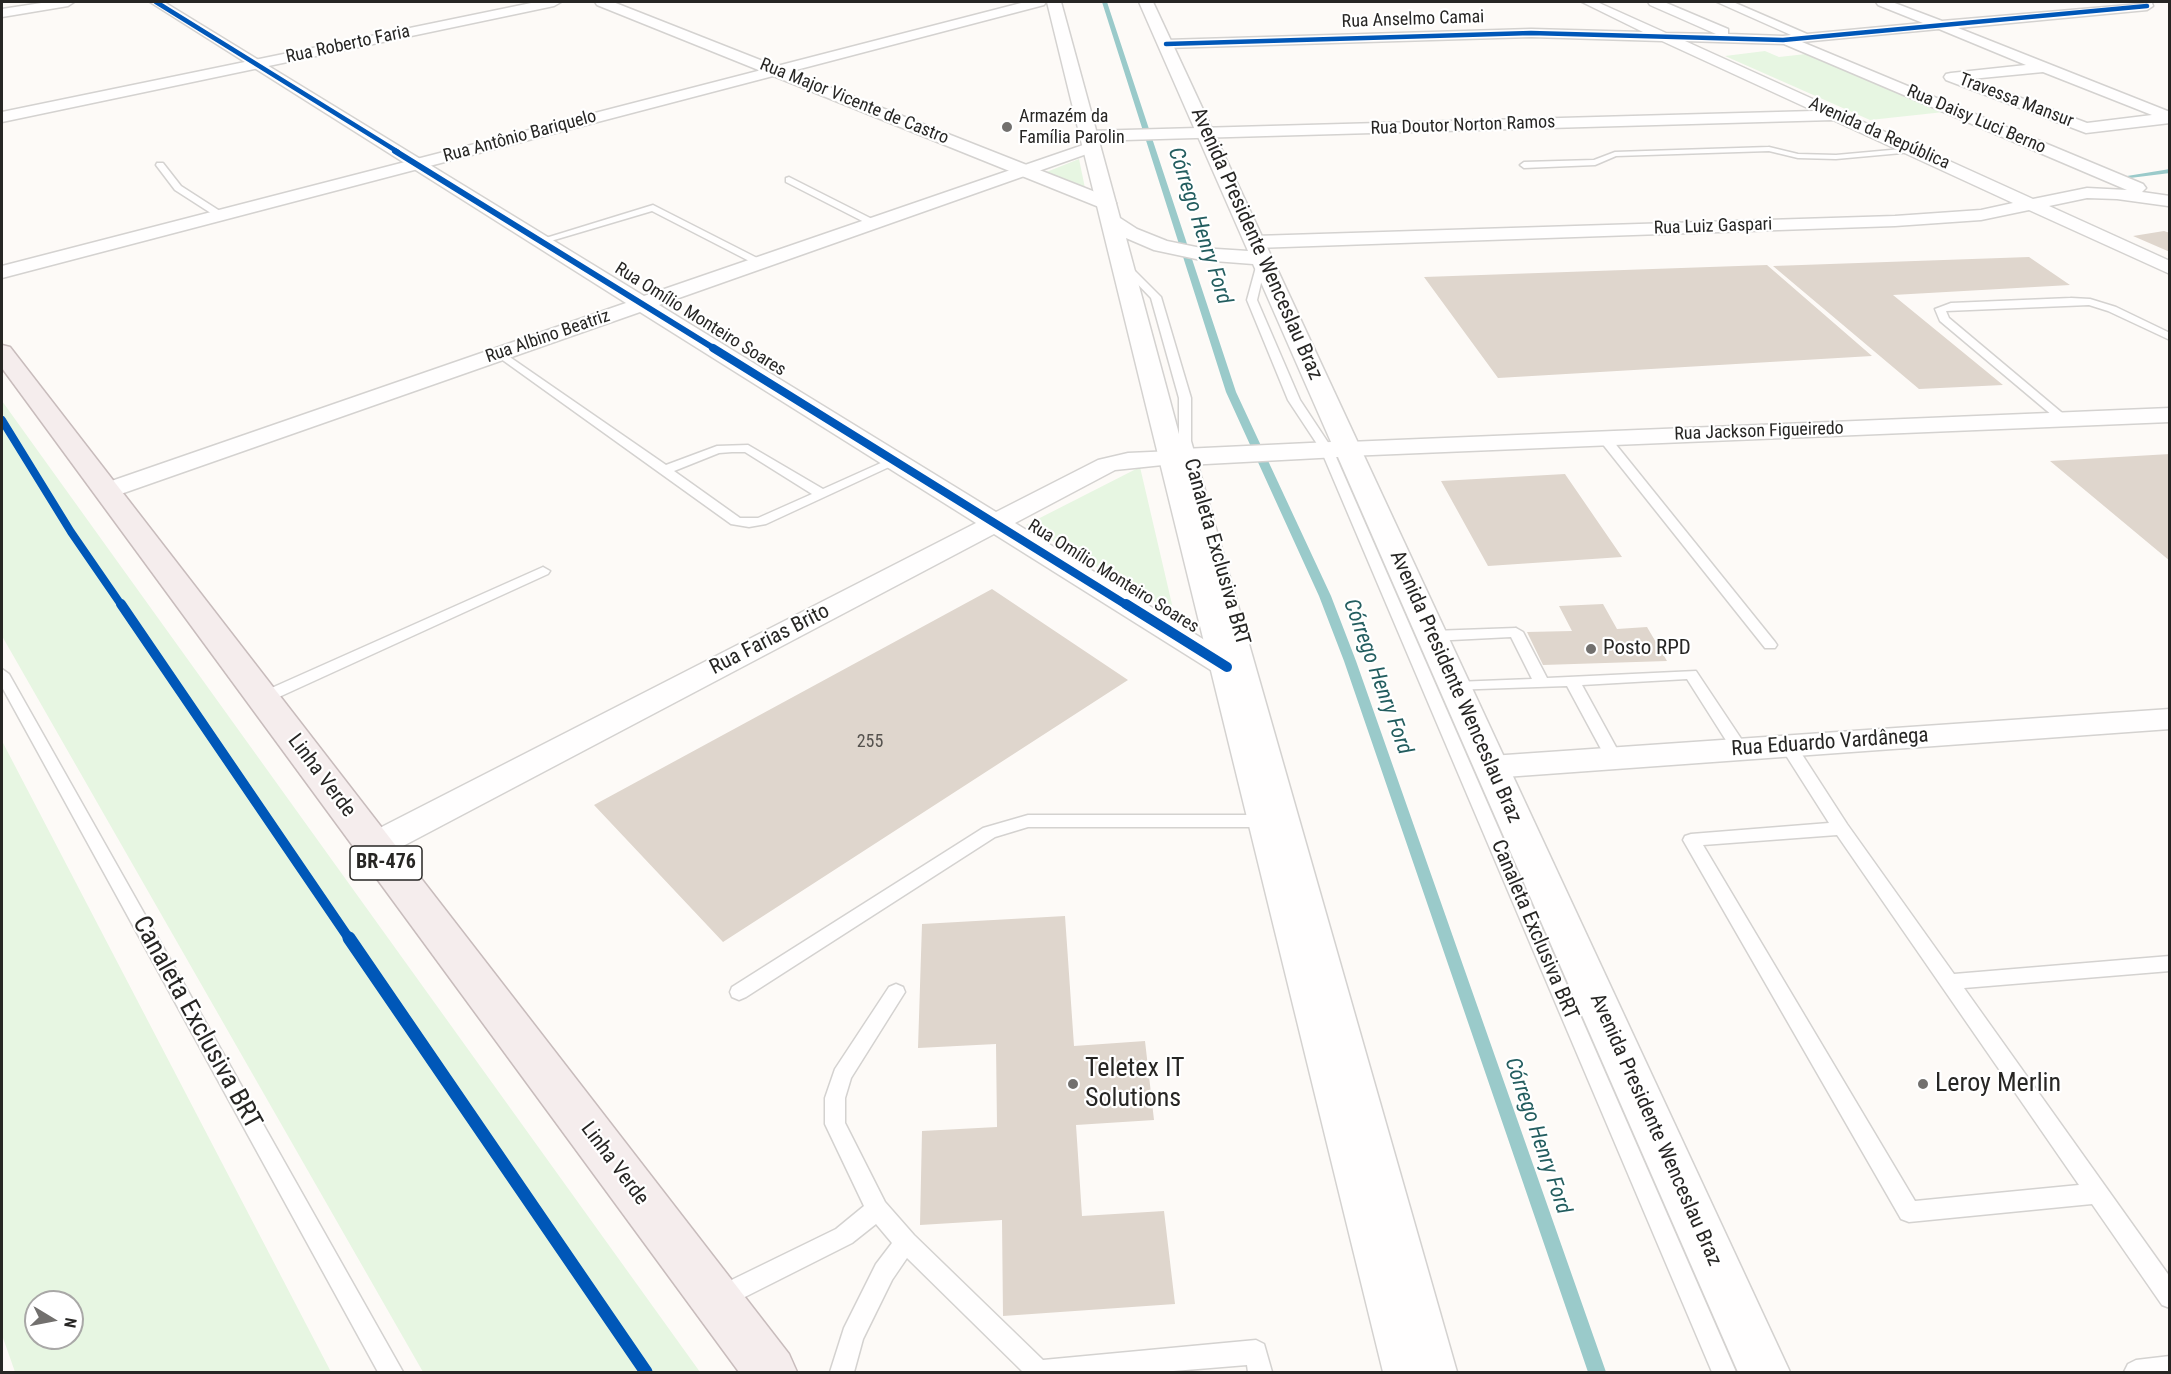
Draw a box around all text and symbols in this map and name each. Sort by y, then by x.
street label: Rua Anselmo Camai [1341,7,1485,33]
street label: Rua Roberto Faria [284,21,412,69]
street label: Rua Major Vicente de Castro [756,54,952,150]
street label: Travessa Mansur [1956,69,2076,133]
street label: Rua Daisy Luci Berno [1903,81,2049,159]
street label: Avenida da República [1805,93,1953,175]
street label: Avenida Presidente Wenceslau Braz [1184,104,1328,384]
street label: Rua Antônio Bariquelo [441,106,599,168]
place label: Armazém da Família Parolin [1019,106,1125,148]
street label: Rua Doutor Norton Ramos [1370,112,1556,140]
marker: Armazém da Família Parolin [1000,120,1014,134]
water label: Córrego Henry Ford [1161,144,1237,308]
street label: Rua Luiz Gaspari [1653,214,1773,240]
street label: Rua Omílio Monteiro Soares [610,258,790,382]
street label: Rua Albino Beatriz [483,306,613,368]
street label: Rua Jackson Figueiredo [1674,418,1844,446]
street label: Canaleta Exclusiva BRT [1177,456,1255,648]
street label: Rua Omílio Monteiro Soares [1023,515,1203,639]
street label: Avenida Presidente Wenceslau Braz [1383,547,1527,827]
water label: Córrego Henry Ford [1337,596,1417,758]
street label: Rua Farias Brito [706,599,834,681]
place label: Posto RPD [1603,636,1691,662]
marker: Posto RPD [1584,642,1598,656]
street label: Rua Eduardo Vardânega [1731,724,1929,762]
street label: Linha Verde [282,729,360,823]
house number: 255 [857,731,883,753]
street label: Canaleta Exclusiva BRT [1485,836,1583,1024]
road number: BR-476 [350,846,422,880]
street label: Canaleta Exclusiva BRT [124,911,268,1135]
street label: Avenida Presidente Wenceslau Braz [1583,990,1727,1270]
place label: Teletex IT Solutions [1085,1053,1185,1114]
water label: Córrego Henry Ford [1498,1054,1576,1218]
place label: Leroy Merlin [1935,1068,2061,1100]
marker: Teletex IT Solutions [1066,1077,1080,1091]
marker: Leroy Merlin [1916,1077,1930,1091]
street label: Linha Verde [575,1117,653,1211]
north arrow [24,1290,84,1350]
text: N [60,1316,80,1329]

